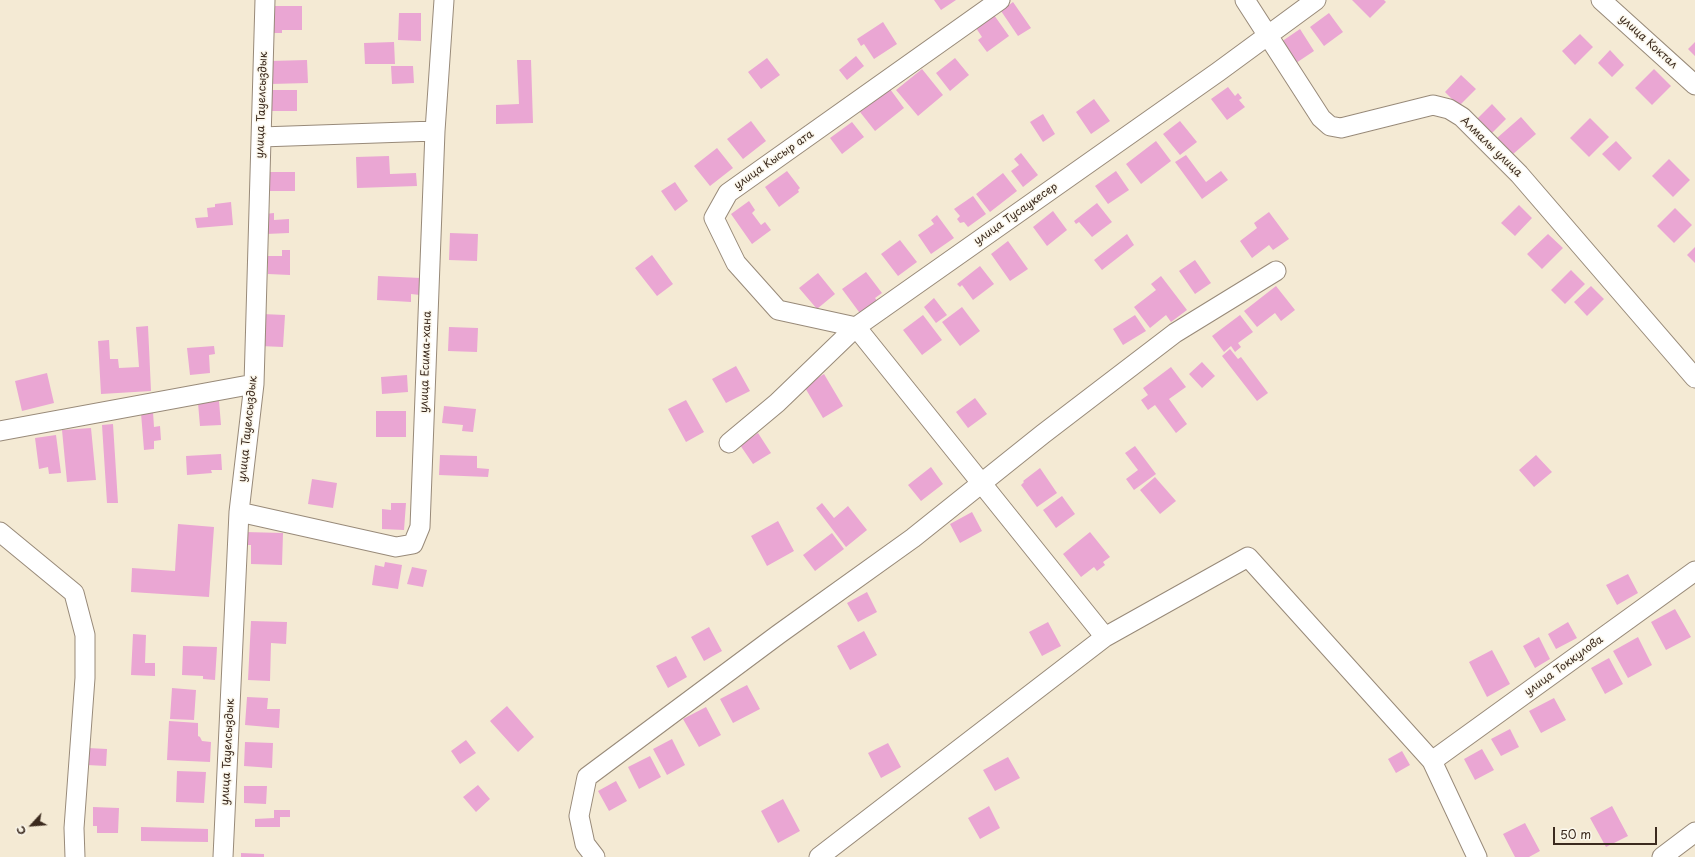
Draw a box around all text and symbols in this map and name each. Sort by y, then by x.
street label: улица Коктал [1616,12,1680,72]
street label: улица Тауелсыздык [254,51,270,159]
street label: Алмалы улица [1457,114,1525,180]
street label: улица Кысыр ата [732,128,816,192]
street label: улица Тусаукесер [972,180,1060,248]
street label: улица Есима-хана [418,311,434,413]
street label: улица Тауелсыздык [236,375,260,483]
street label: улица Токкулова [1522,633,1606,699]
street label: улица Тауелсыздык [219,698,237,806]
north arrow [12,805,52,845]
scale bar [1555,819,1659,845]
text: С [11,823,30,838]
text: 50 m [1560,825,1591,843]

